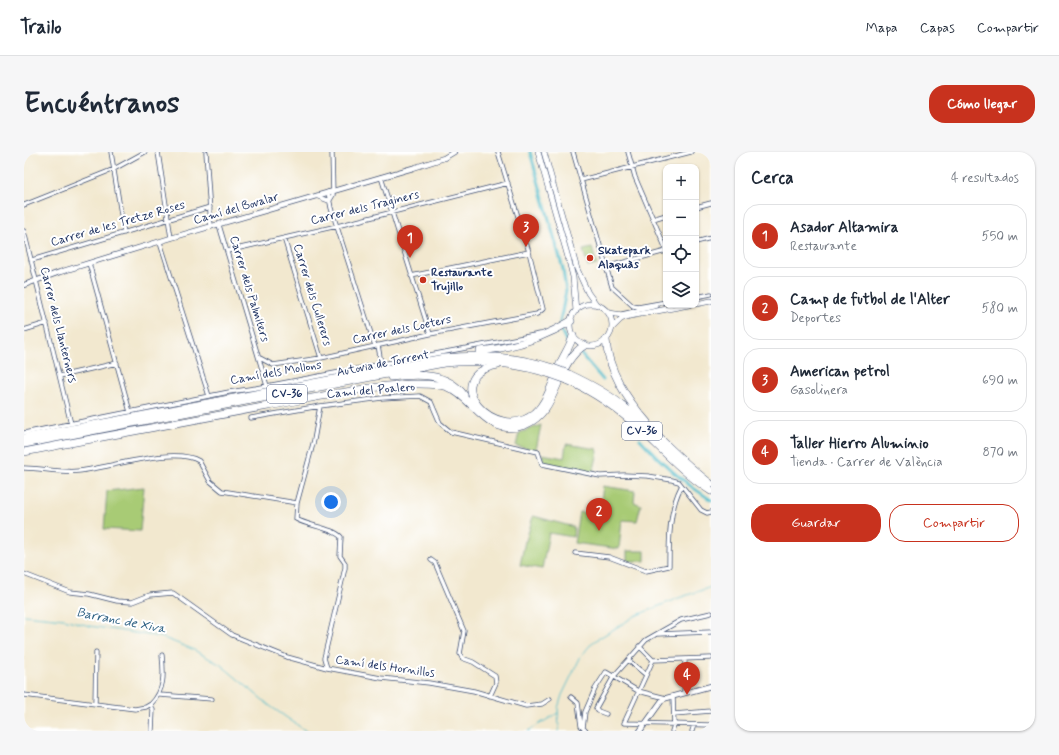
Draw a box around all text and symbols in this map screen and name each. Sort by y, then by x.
text: Trailo [20,15,62,40]
text: Mapa [866,19,898,37]
text: Capas [920,19,955,37]
text: Compartir [977,19,1039,37]
button: Cómo llegar [929,85,1035,123]
text: Encuéntranos [24,86,180,123]
map controls [663,164,699,308]
button: + [663,164,699,200]
text: Cerca [751,167,794,189]
text: 4 resultados [951,170,1019,187]
street label: Carrer dels Traginers [309,187,422,229]
street label: Camí del Bovalar [192,189,280,229]
street label: Carrer de les Tretze Roses [49,197,187,251]
button: − [663,200,699,236]
pin: 3 [513,214,539,247]
text: Asador Altamira [790,218,898,238]
pin: 1 [397,225,423,258]
text: 1 [762,228,768,245]
text: 550 m [982,228,1018,245]
street label: Carrer dels Palmiters [225,234,273,345]
button: locate [663,236,699,272]
text: Restaurante [790,238,857,255]
street label: Carrer dels Cullerers [289,242,335,349]
place label: Skatepark Alaquàs [598,243,651,273]
marker: Skatepark Alaquàs [585,253,595,263]
street label: Carrer dels Llanterners [36,265,80,385]
place label: Restaurante Trujillo [431,265,493,295]
button: layers [663,272,699,308]
marker: Restaurante Trujillo [418,275,428,285]
text: Camp de futbol de l'Alter [790,290,950,310]
text: 2 [762,300,768,317]
text: 580 m [981,300,1018,317]
text: Deportes [790,310,841,327]
street label: Carrer dels Coeters [351,312,453,348]
street label: Autovia de Torrent [335,347,431,381]
street label: Camí dels Mollons [229,357,323,389]
text: American petrol [790,362,890,382]
text: 3 [762,372,768,389]
text: 690 m [982,372,1018,389]
street label: Camí del Poalero [326,379,416,403]
text: Gasolinera [790,382,848,399]
road number: CV-36 [267,385,307,403]
road number: CV-36 [622,422,662,440]
text: Taller Hierro Aluminio [790,434,929,454]
text: 4 [761,444,769,461]
text: 870 m [982,444,1018,461]
text: Tienda · Carrer de València [790,454,943,471]
your location [321,492,341,512]
pin: 2 [586,498,612,531]
button: Guardar [751,504,881,542]
button: Compartir [889,504,1019,542]
water label: Barranc de Xiva [75,604,168,638]
street label: Camí dels Hornillos [334,652,436,682]
pin: 4 [674,662,700,695]

